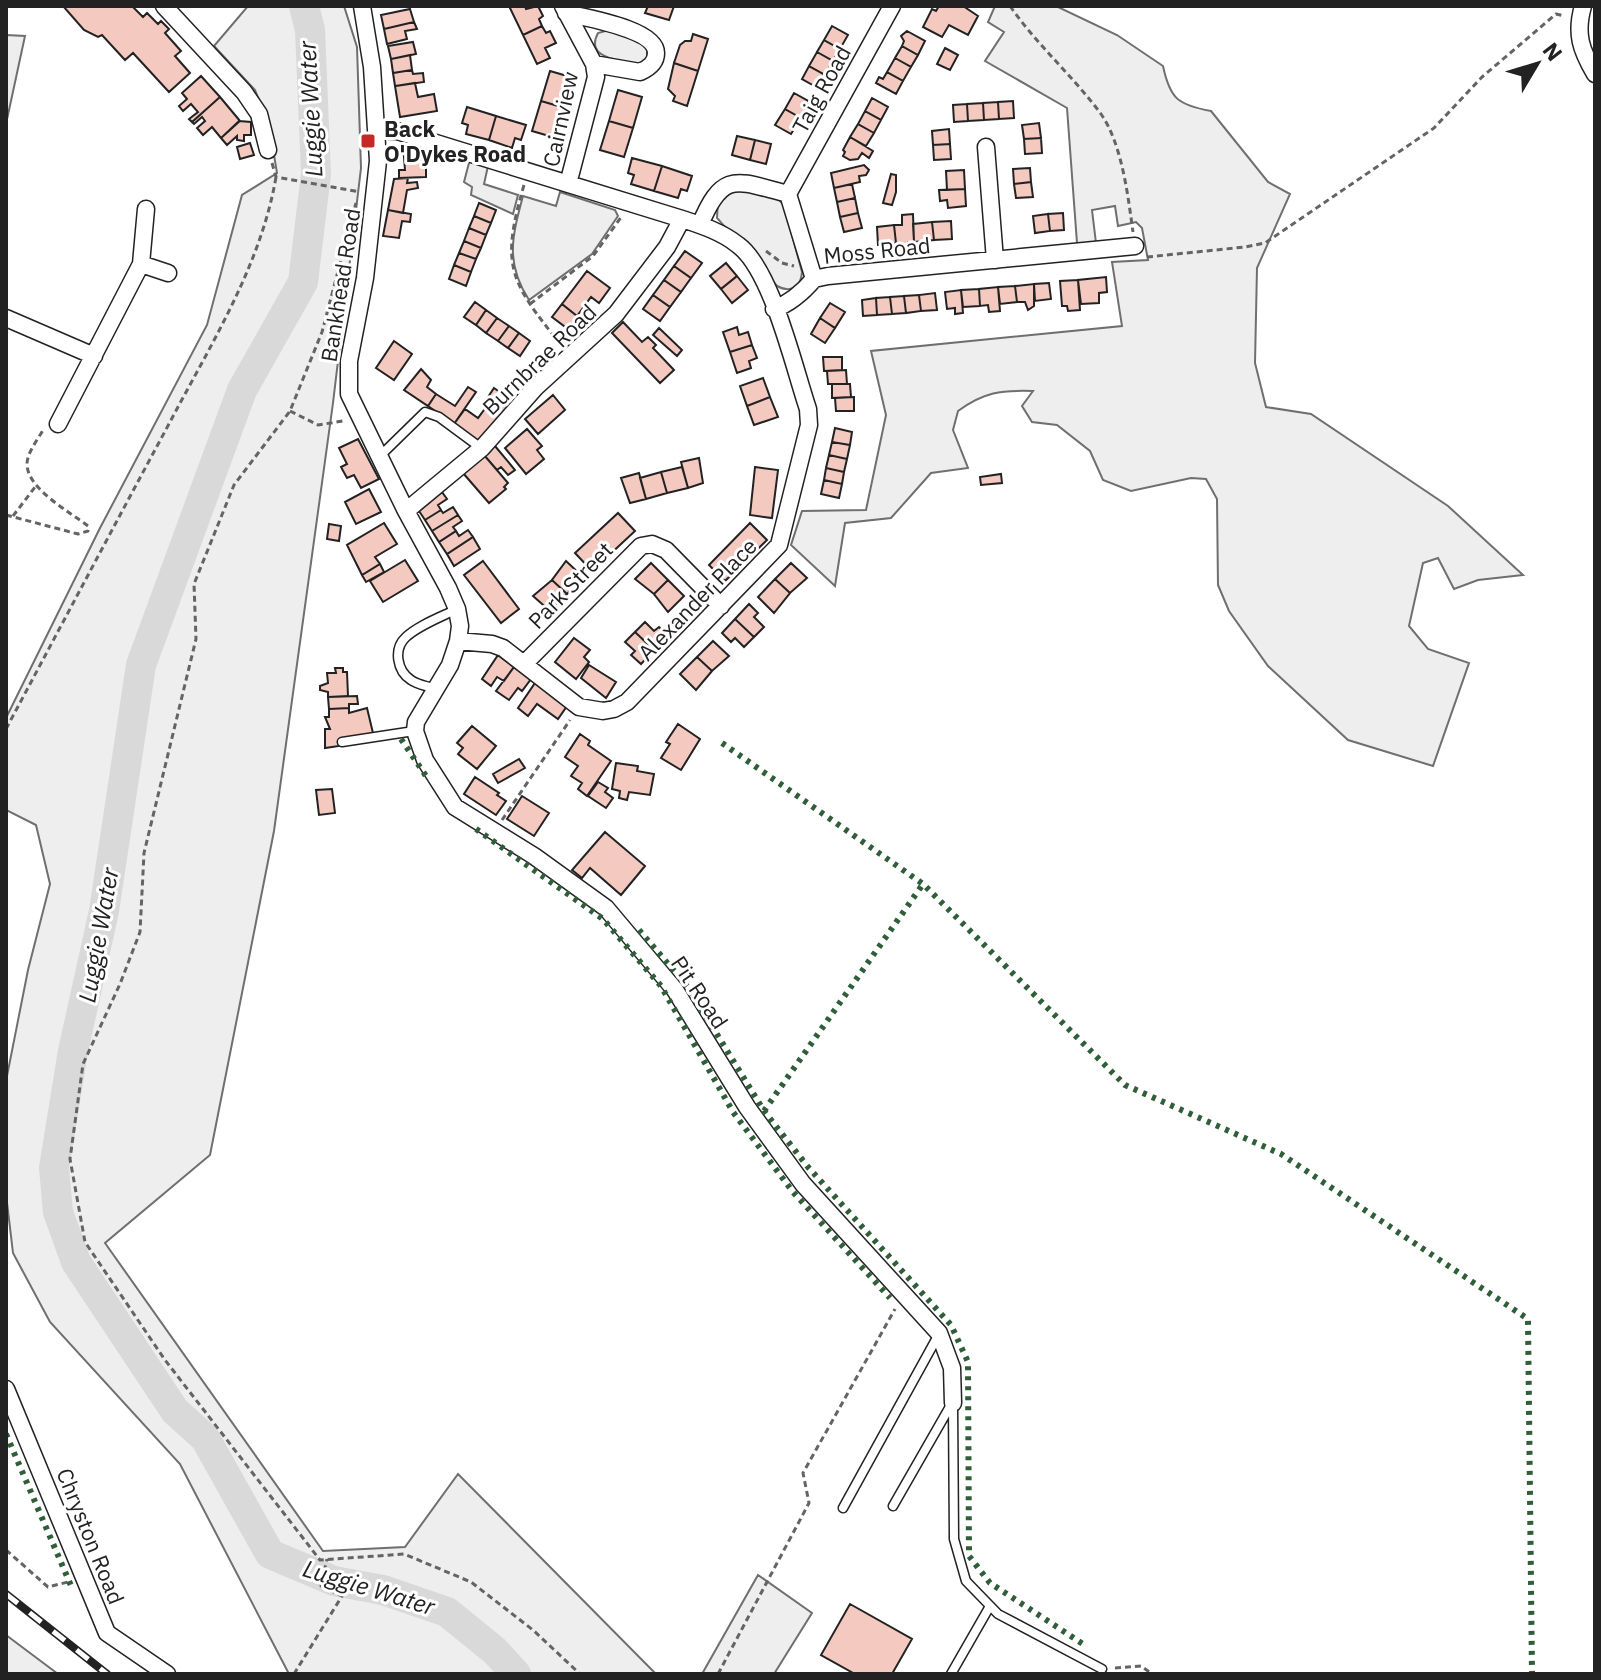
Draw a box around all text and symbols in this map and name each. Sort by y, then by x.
north arrow [1497,24,1577,104]
text: N [1537,36,1569,67]
water label: Luggie Water [290,39,330,178]
street label: Taig Road [785,40,857,138]
street label: Cairnview [536,69,584,169]
place label: Back O'Dykes Road [384,114,526,168]
marker: Back O'Dykes Road [359,132,377,150]
street label: Bankhead Road [314,206,366,364]
street label: Moss Road [822,230,932,270]
street label: Burnbrae Road [476,297,602,421]
street label: Alexander Place [631,532,763,666]
street label: Park Street [521,535,619,635]
water label: Luggie Water [70,864,126,1005]
street label: Pit Road [665,950,735,1034]
street label: Chryston Road [51,1464,131,1608]
water label: Luggie Water [299,1552,440,1623]

